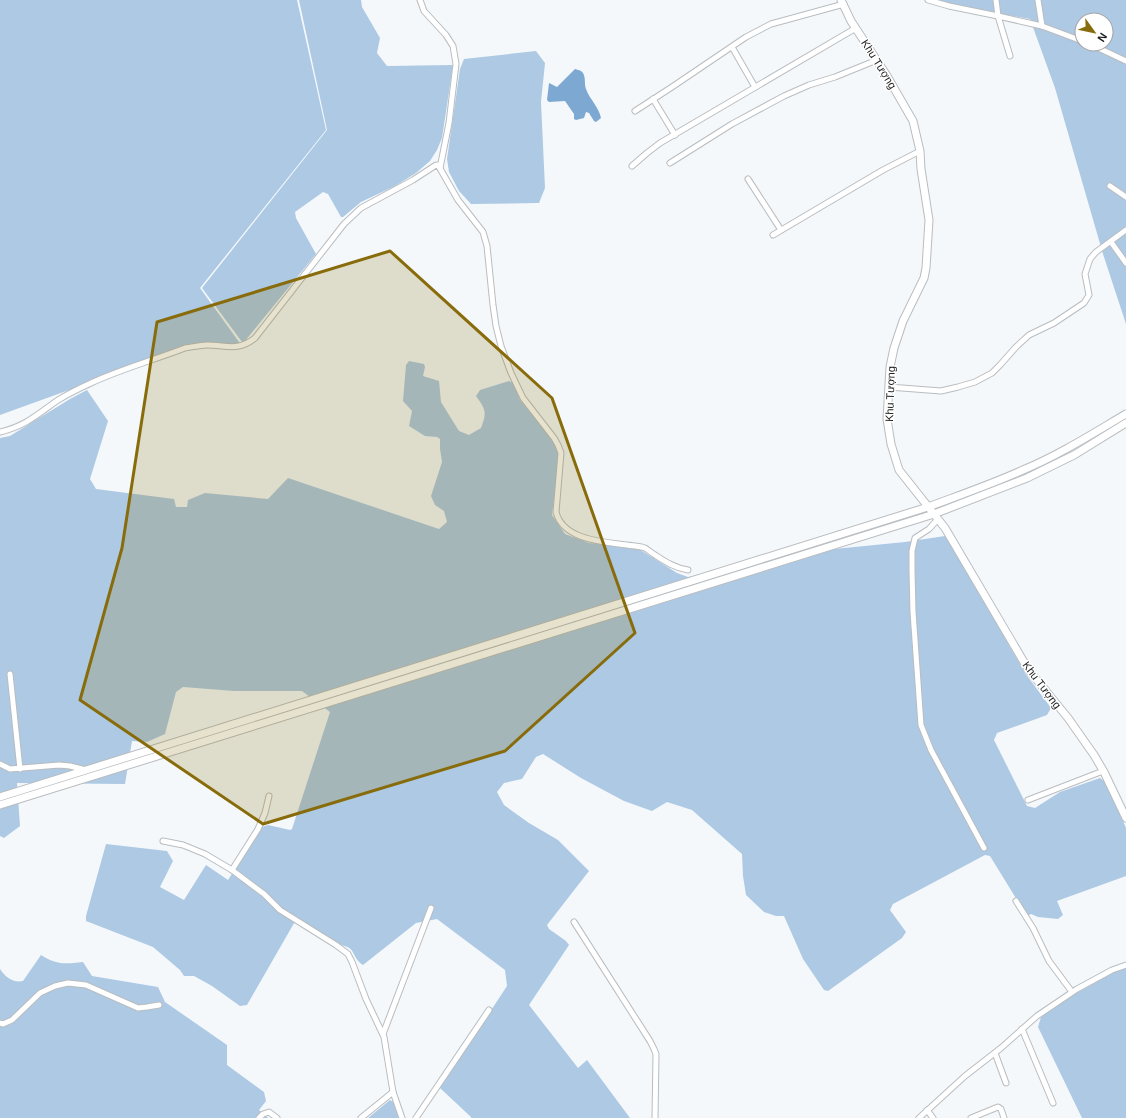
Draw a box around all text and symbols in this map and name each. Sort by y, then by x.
north arrow [1074,12,1114,52]
text: N [1095,31,1110,44]
street label: Khu Tượng [859,37,899,91]
street label: Khu Tượng [883,366,897,422]
street label: Khu Tượng [1020,659,1064,711]

